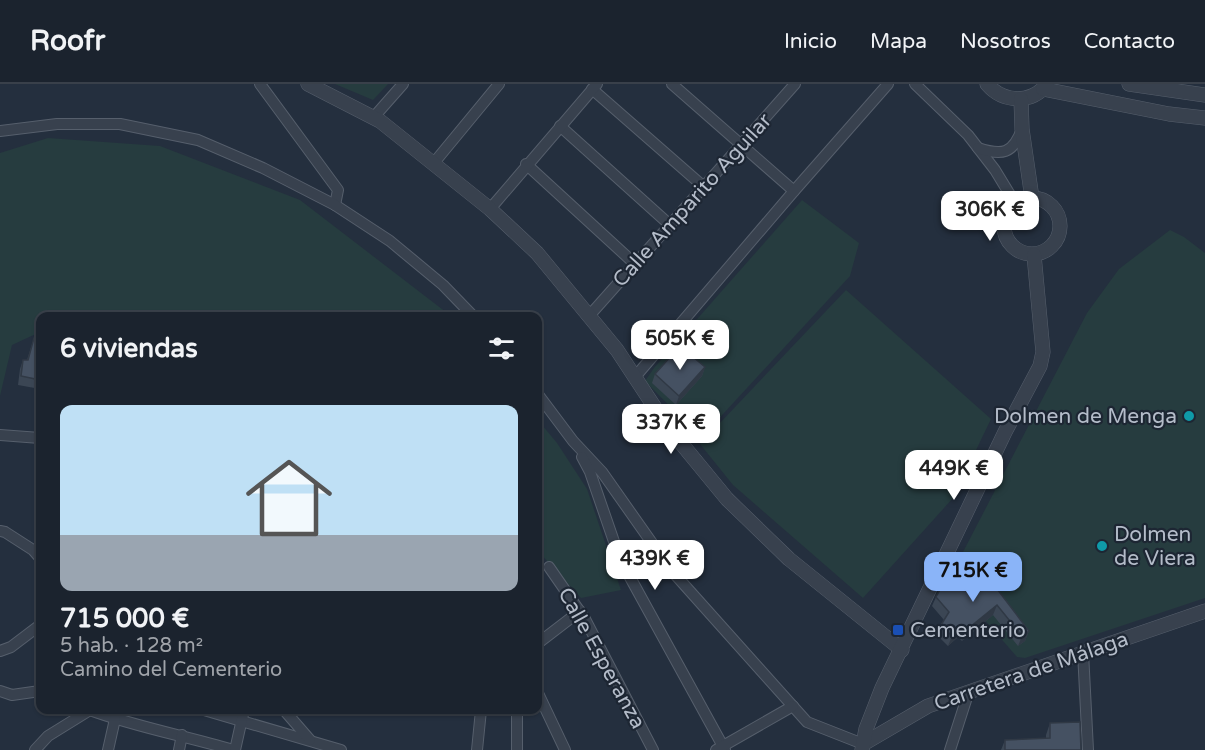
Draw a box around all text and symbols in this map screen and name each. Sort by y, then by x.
text: Roofr [30,24,105,58]
text: Inicio [784,29,837,54]
text: Mapa [870,29,927,54]
text: Nosotros [960,29,1051,54]
text: Contacto [1084,29,1175,54]
street label: Calle Amparito Aguilar [608,108,777,292]
pin: 306K € [941,191,1039,242]
text: 306K € [955,198,1025,222]
pin: 505K € [631,320,729,371]
text: 505K € [645,327,715,351]
icon: filters [485,332,518,365]
text: 6 viviendas [60,333,198,364]
pin: 337K € [622,404,720,455]
place label: Dolmen de Menga [994,404,1177,429]
marker: Dolmen de Menga [1182,409,1196,423]
text: 337K € [636,411,706,435]
icon: home [235,444,343,552]
pin: 449K € [905,450,1003,501]
text: 449K € [919,457,989,481]
place label: Dolmen de Viera [1114,522,1196,571]
marker: Dolmen de Viera [1095,539,1109,553]
pin: 439K € [606,540,704,591]
text: 439K € [620,547,690,571]
pin: 715K € [924,552,1022,603]
text: 715K € [938,559,1008,583]
street label: Calle Esperanza [552,583,651,733]
text: 715 000 € [60,603,189,634]
place label: Cementerio [910,618,1026,643]
marker: Cementerio [891,623,905,637]
street label: Carretera de Málaga [931,626,1132,716]
text: 5 hab. · 128 m² [60,634,203,658]
text: Camino del Cementerio [60,658,282,682]

